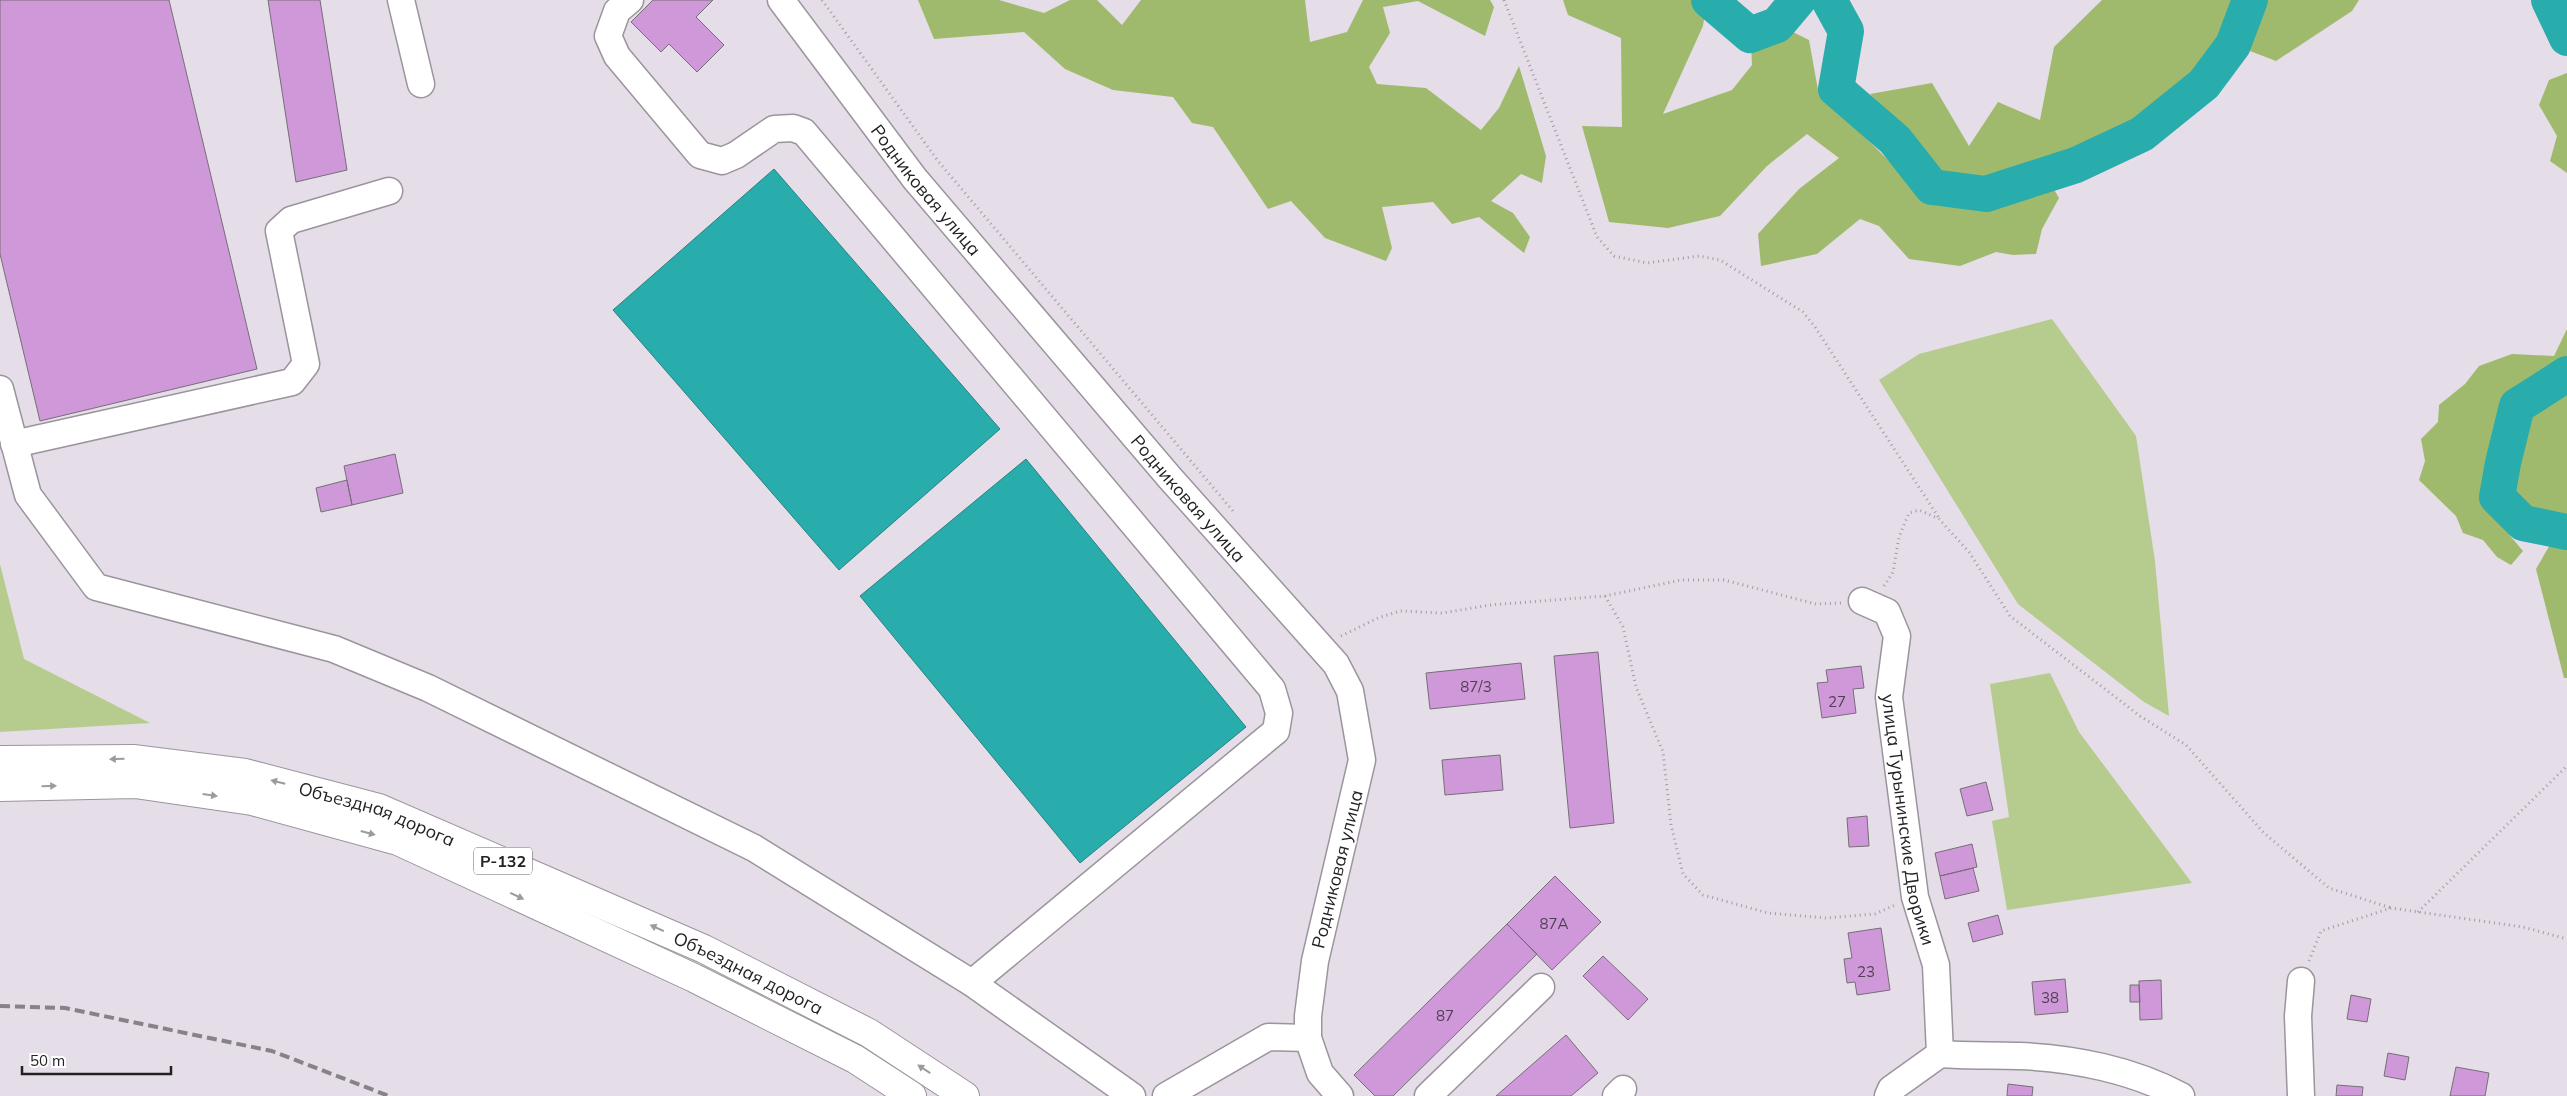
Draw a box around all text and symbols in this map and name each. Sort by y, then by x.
street label: Родниковая улица [866,119,987,260]
street label: Родниковая улица [1126,430,1251,567]
house number: 87/3 [1460,677,1492,696]
house number: 27 [1828,692,1846,711]
street label: улица Турынинские Дворики [1877,693,1941,948]
one-way arrow [109,755,125,763]
street label: Объездная дорога [296,776,459,851]
one-way arrow [270,777,285,785]
one-way arrow [41,782,57,790]
street label: Родниковая улица [1306,787,1368,951]
one-way arrow [203,791,219,799]
one-way arrow [361,829,376,837]
road number: Р-132 [474,848,532,874]
one-way arrow [510,892,525,901]
house number: 87А [1539,914,1569,933]
one-way arrow [650,924,664,932]
street label: Объездная дорога [670,926,827,1019]
house number: 23 [1857,962,1875,981]
house number: 38 [2041,988,2059,1007]
house number: 87 [1436,1006,1454,1025]
scale bar [22,1044,171,1076]
text: 50 m [30,1051,65,1070]
one-way arrow [918,1064,931,1074]

